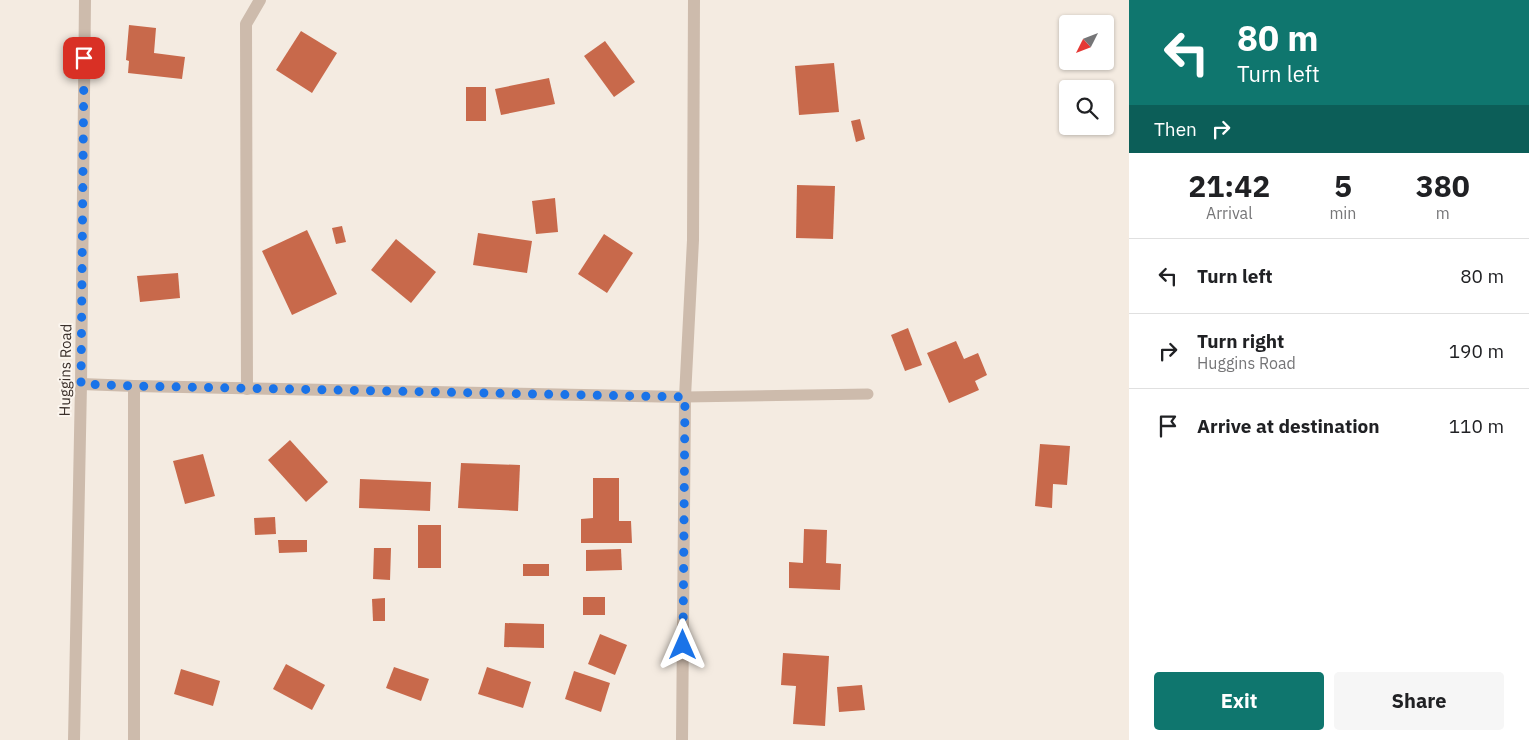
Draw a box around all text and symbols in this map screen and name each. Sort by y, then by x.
north arrow [1059,15,1114,70]
map controls [1059,15,1114,135]
text: 80 m [1237,15,1319,61]
icon: left [1154,20,1219,85]
pin [63,37,105,79]
icon: arrive [70,44,98,72]
text: Turn left [1237,59,1320,88]
button: search [1059,80,1114,135]
icon: right [1207,115,1235,143]
text: Then [1154,117,1197,141]
text: 21:42 [1188,166,1270,205]
text: 5 [1334,166,1352,205]
text: 380 [1416,166,1470,205]
text: Arrival [1206,203,1253,223]
text: min [1329,203,1356,223]
text: m [1436,203,1450,223]
icon: left [1154,262,1182,290]
text: Turn left [1197,264,1273,288]
text: 80 m [1460,264,1504,288]
street label: Huggins Road [55,324,75,416]
text: Turn right [1197,329,1284,353]
icon: right [1154,337,1182,365]
text: 190 m [1449,339,1504,363]
text: Huggins Road [1197,353,1296,373]
icon: arrive [1154,412,1182,440]
text: Arrive at destination [1197,414,1380,438]
text: 110 m [1449,414,1504,438]
position arrow [656,618,708,670]
button: Exit [1154,672,1324,730]
button: Share [1334,672,1504,730]

